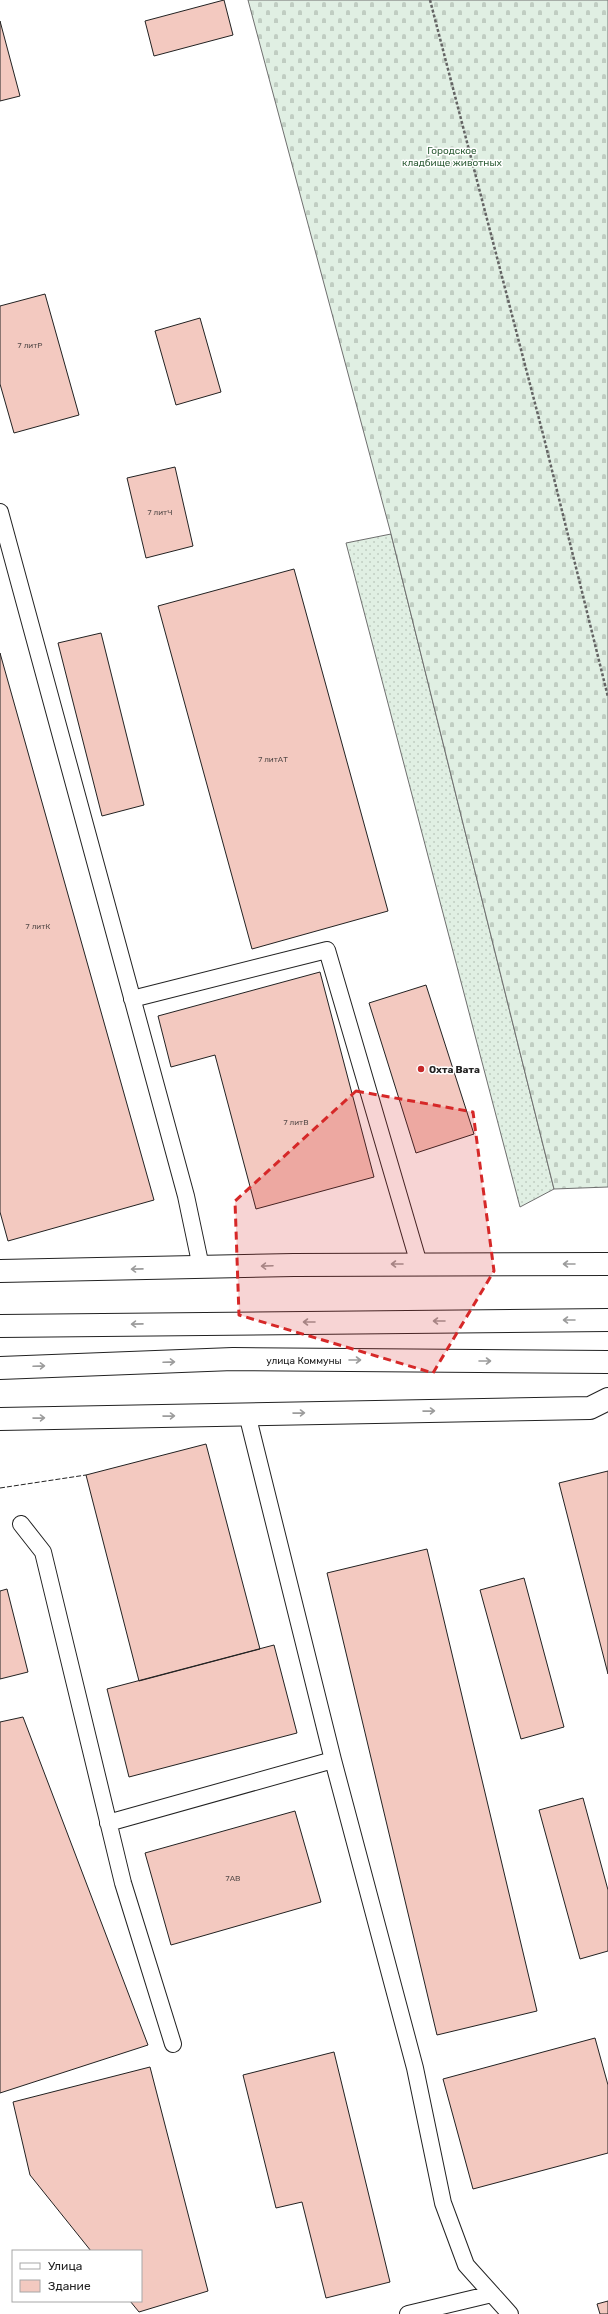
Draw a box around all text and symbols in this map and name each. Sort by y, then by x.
park label: Городское кладбище животных [402,145,503,169]
house number: 7 литР [18,341,42,350]
house number: 7 литЧ [148,508,172,517]
house number: 7 литАТ [258,755,288,764]
house number: 7 литК [26,922,50,931]
marker: Охта Вата [416,1064,426,1074]
place label: Охта Вата [429,1064,480,1076]
house number: 7 литВ [283,1118,309,1127]
one-way arrow [391,1260,404,1268]
one-way arrow [563,1260,576,1268]
one-way arrow [261,1262,274,1269]
one-way arrow [131,1265,144,1273]
one-way arrow [563,1316,576,1324]
one-way arrow [433,1317,446,1325]
one-way arrow [303,1318,316,1326]
one-way arrow [131,1320,144,1328]
street label: улица Коммуны [266,1355,342,1367]
one-way arrow [348,1356,361,1364]
one-way arrow [478,1357,491,1365]
one-way arrow [162,1358,175,1365]
one-way arrow [32,1362,45,1370]
one-way arrow [422,1407,435,1415]
one-way arrow [292,1410,305,1417]
one-way arrow [162,1412,175,1420]
one-way arrow [32,1415,45,1422]
house number: 7АВ [226,1874,240,1883]
legend [12,2250,142,2302]
text: Улица [48,2259,82,2273]
text: Здание [48,2279,91,2293]

